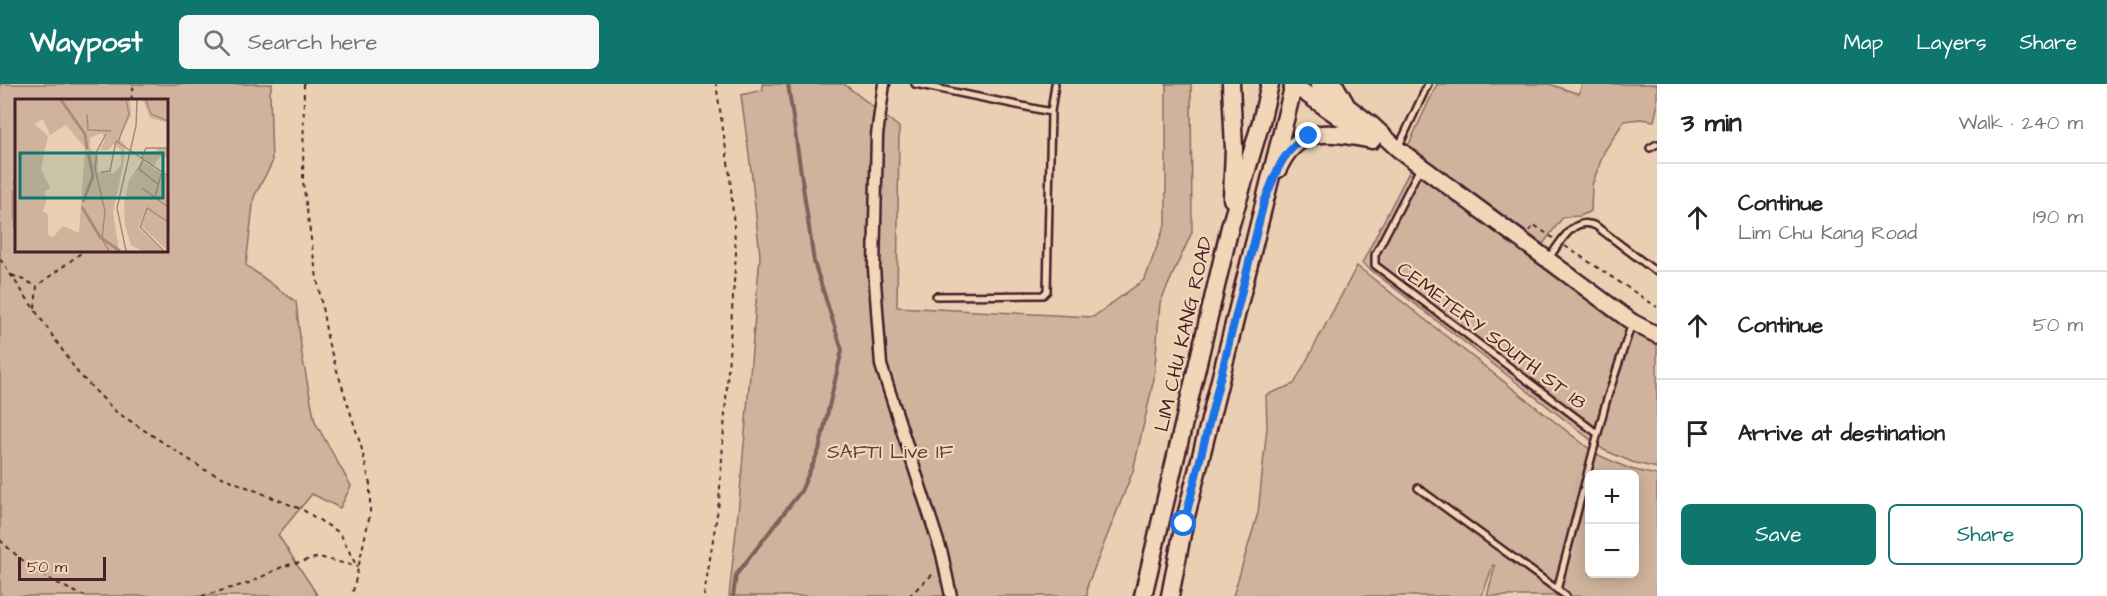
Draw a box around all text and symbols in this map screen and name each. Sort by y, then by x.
search box [179,15,599,69]
text: Waypost [30,23,143,62]
icon: search [200,26,233,59]
text: Search here [248,27,378,58]
text: Map [1843,28,1883,57]
text: Layers [1916,28,1986,57]
text: Share [2019,28,2077,57]
inset map [15,99,168,252]
text: 3 min [1681,105,1742,141]
text: Walk · 240 m [1959,109,2083,137]
route end [1295,122,1321,148]
text: Continue [1738,188,1823,219]
icon: ahead [1681,201,1714,234]
text: 190 m [2033,203,2083,231]
text: Lim Chu Kang Road [1738,219,1917,247]
street label: LIM CHU KANG ROAD [1148,234,1220,435]
street label: CEMETERY SOUTH ST 18 [1391,255,1592,416]
icon: ahead [1681,309,1714,342]
text: Continue [1738,310,1823,341]
text: 50 m [2033,311,2083,339]
icon: arrive [1681,417,1714,450]
text: Arrive at destination [1738,418,1945,449]
park label: SAFTI Live IF [827,438,953,466]
map controls [1585,470,1639,578]
button: + [1585,470,1639,524]
button: Save [1681,504,1876,565]
button: Share [1888,504,2083,565]
route start [1170,510,1196,536]
button: − [1585,524,1639,578]
scale bar [18,554,106,582]
text: 50 m [27,556,67,578]

